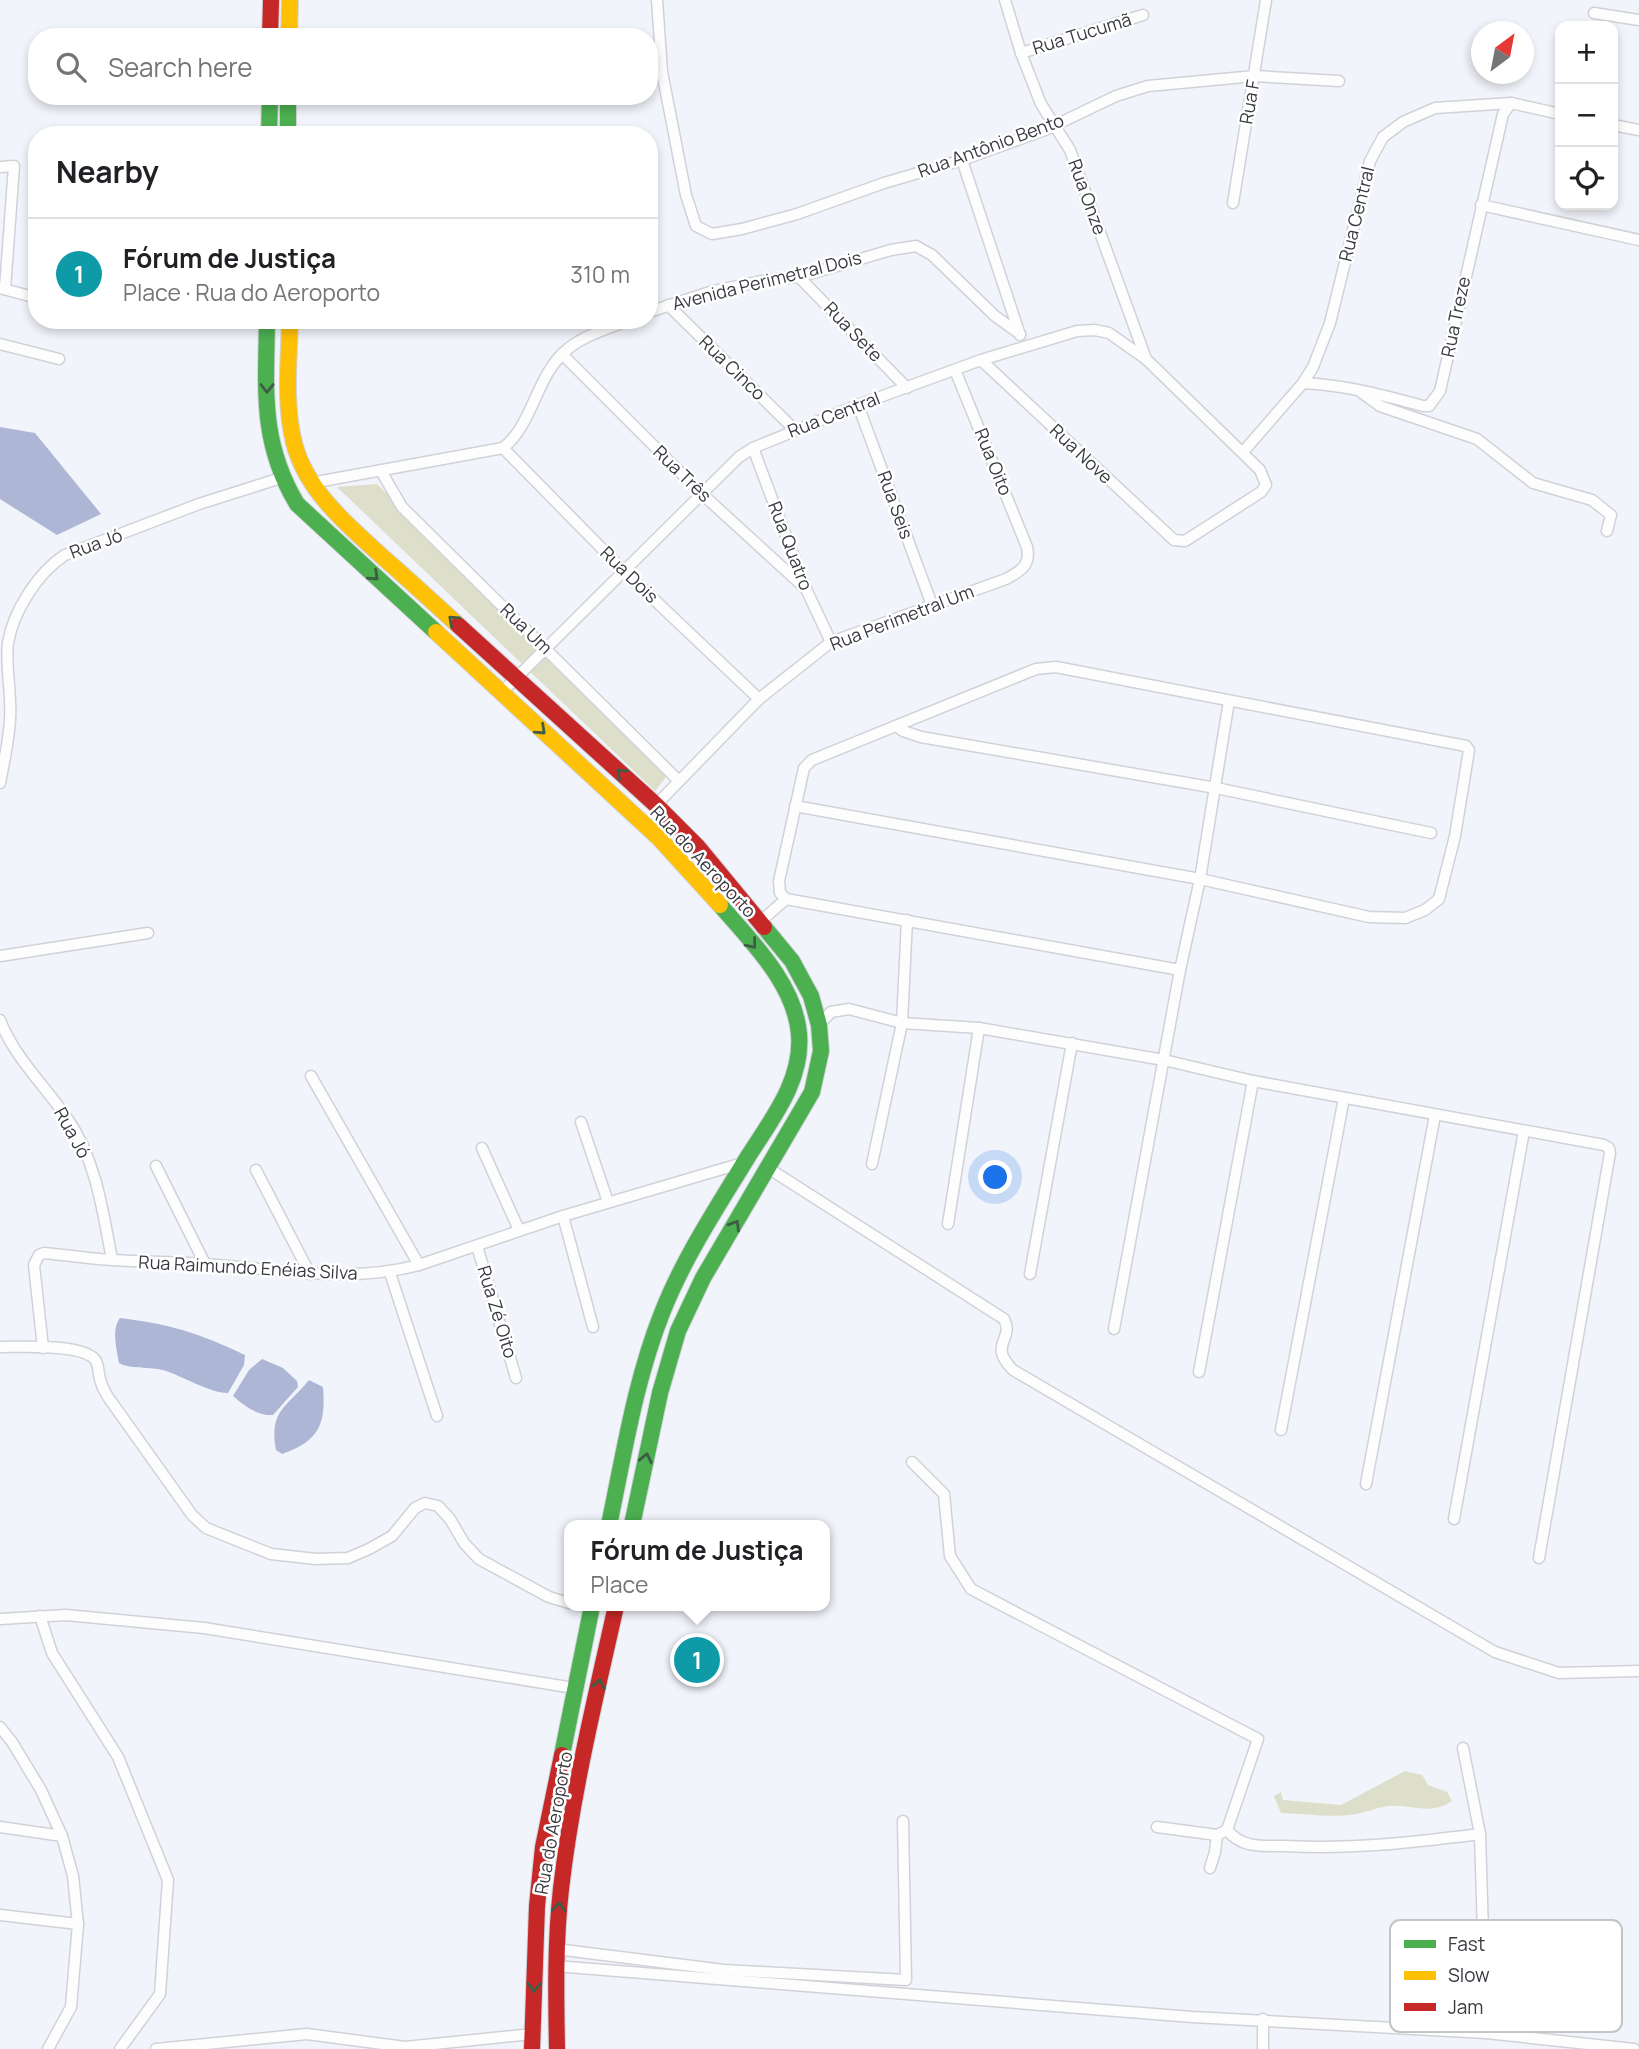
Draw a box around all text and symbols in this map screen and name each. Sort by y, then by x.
street label: Rua Tucumã [1029,7,1134,59]
north arrow [1471,21,1534,84]
map controls [1555,21,1618,210]
button: + [1555,21,1618,84]
search box [28,28,658,105]
icon: search [52,48,90,86]
text: Search here [108,49,253,85]
street label: Rua F [1233,78,1265,126]
button: − [1555,84,1618,147]
street label: Rua Antônio Bento [914,107,1067,183]
button: locate [1555,147,1618,210]
text: Nearby [56,151,159,192]
street label: Rua Onze [1063,156,1113,238]
street label: Rua Central [1333,164,1379,264]
text: Fórum de Justiça [123,240,336,276]
street label: Avenida Perimetral Dois [670,245,864,315]
text: 1 [74,258,84,290]
text: 310 m [570,258,630,290]
street label: Rua Treze [1435,274,1475,359]
text: Place · Rua do Aeroporto [123,276,380,308]
street label: Rua Sete [819,296,888,366]
street label: Rua Cinco [694,330,771,405]
one-way arrow [259,384,275,394]
street label: Rua Central [784,385,883,443]
street label: Rua Nove [1045,418,1118,488]
street label: Rua Oito [970,425,1018,499]
street label: Rua Três [648,440,717,507]
street label: Rua Seis [873,467,919,542]
street label: Rua Quatro [763,498,819,594]
street label: Rua Jó [66,522,125,564]
street label: Rua Dois [595,541,664,608]
one-way arrow [366,567,379,580]
street label: Rua Perimetral Um [826,579,977,656]
street label: Rua Um [496,598,558,659]
one-way arrow [448,616,461,628]
one-way arrow [533,722,546,734]
one-way arrow [616,769,629,782]
street label: Rua do Aeroporto [646,800,762,922]
one-way arrow [744,936,757,949]
street label: Rua Jó [49,1103,97,1162]
your location [978,1160,1012,1194]
one-way arrow [726,1219,739,1232]
street label: Rua Raimundo Enéias Silva [138,1249,358,1285]
street label: Rua Zé Oito [473,1263,523,1361]
one-way arrow [638,1452,653,1464]
popup [564,1520,830,1611]
text: Fórum de Justiça [590,1532,804,1568]
text: Place [590,1568,648,1600]
pin: 1 [674,1634,720,1686]
one-way arrow [591,1678,606,1690]
street label: Rua do Aeroporto [529,1749,577,1896]
one-way arrow [552,1902,567,1913]
legend [1390,1920,1622,2032]
text: Fast [1448,1931,1485,1957]
text: Slow [1448,1962,1490,1988]
one-way arrow [526,1982,542,1993]
text: Jam [1448,1994,1483,2020]

